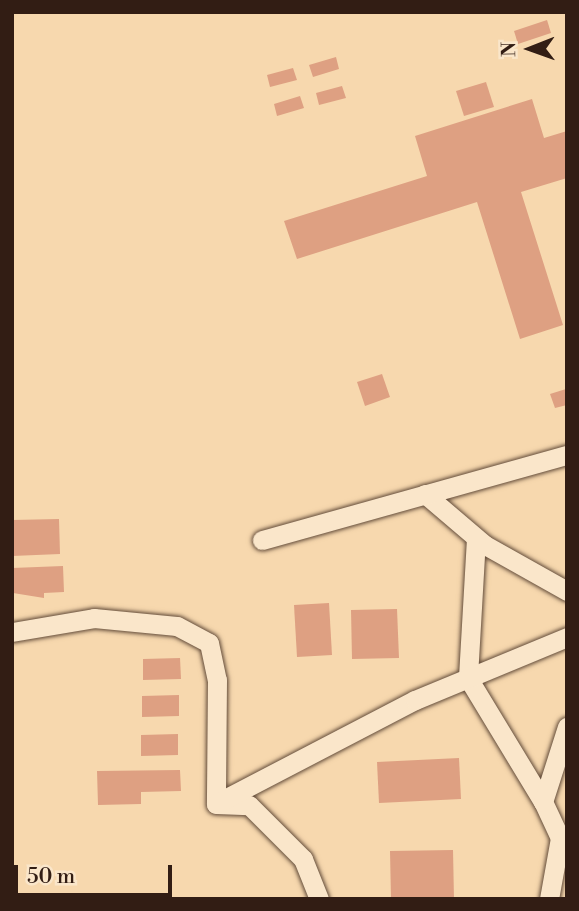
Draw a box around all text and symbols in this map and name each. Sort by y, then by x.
north arrow [495,14,565,84]
text: N [497,42,521,57]
scale bar [18,852,175,896]
text: 50 m [27,864,75,890]

